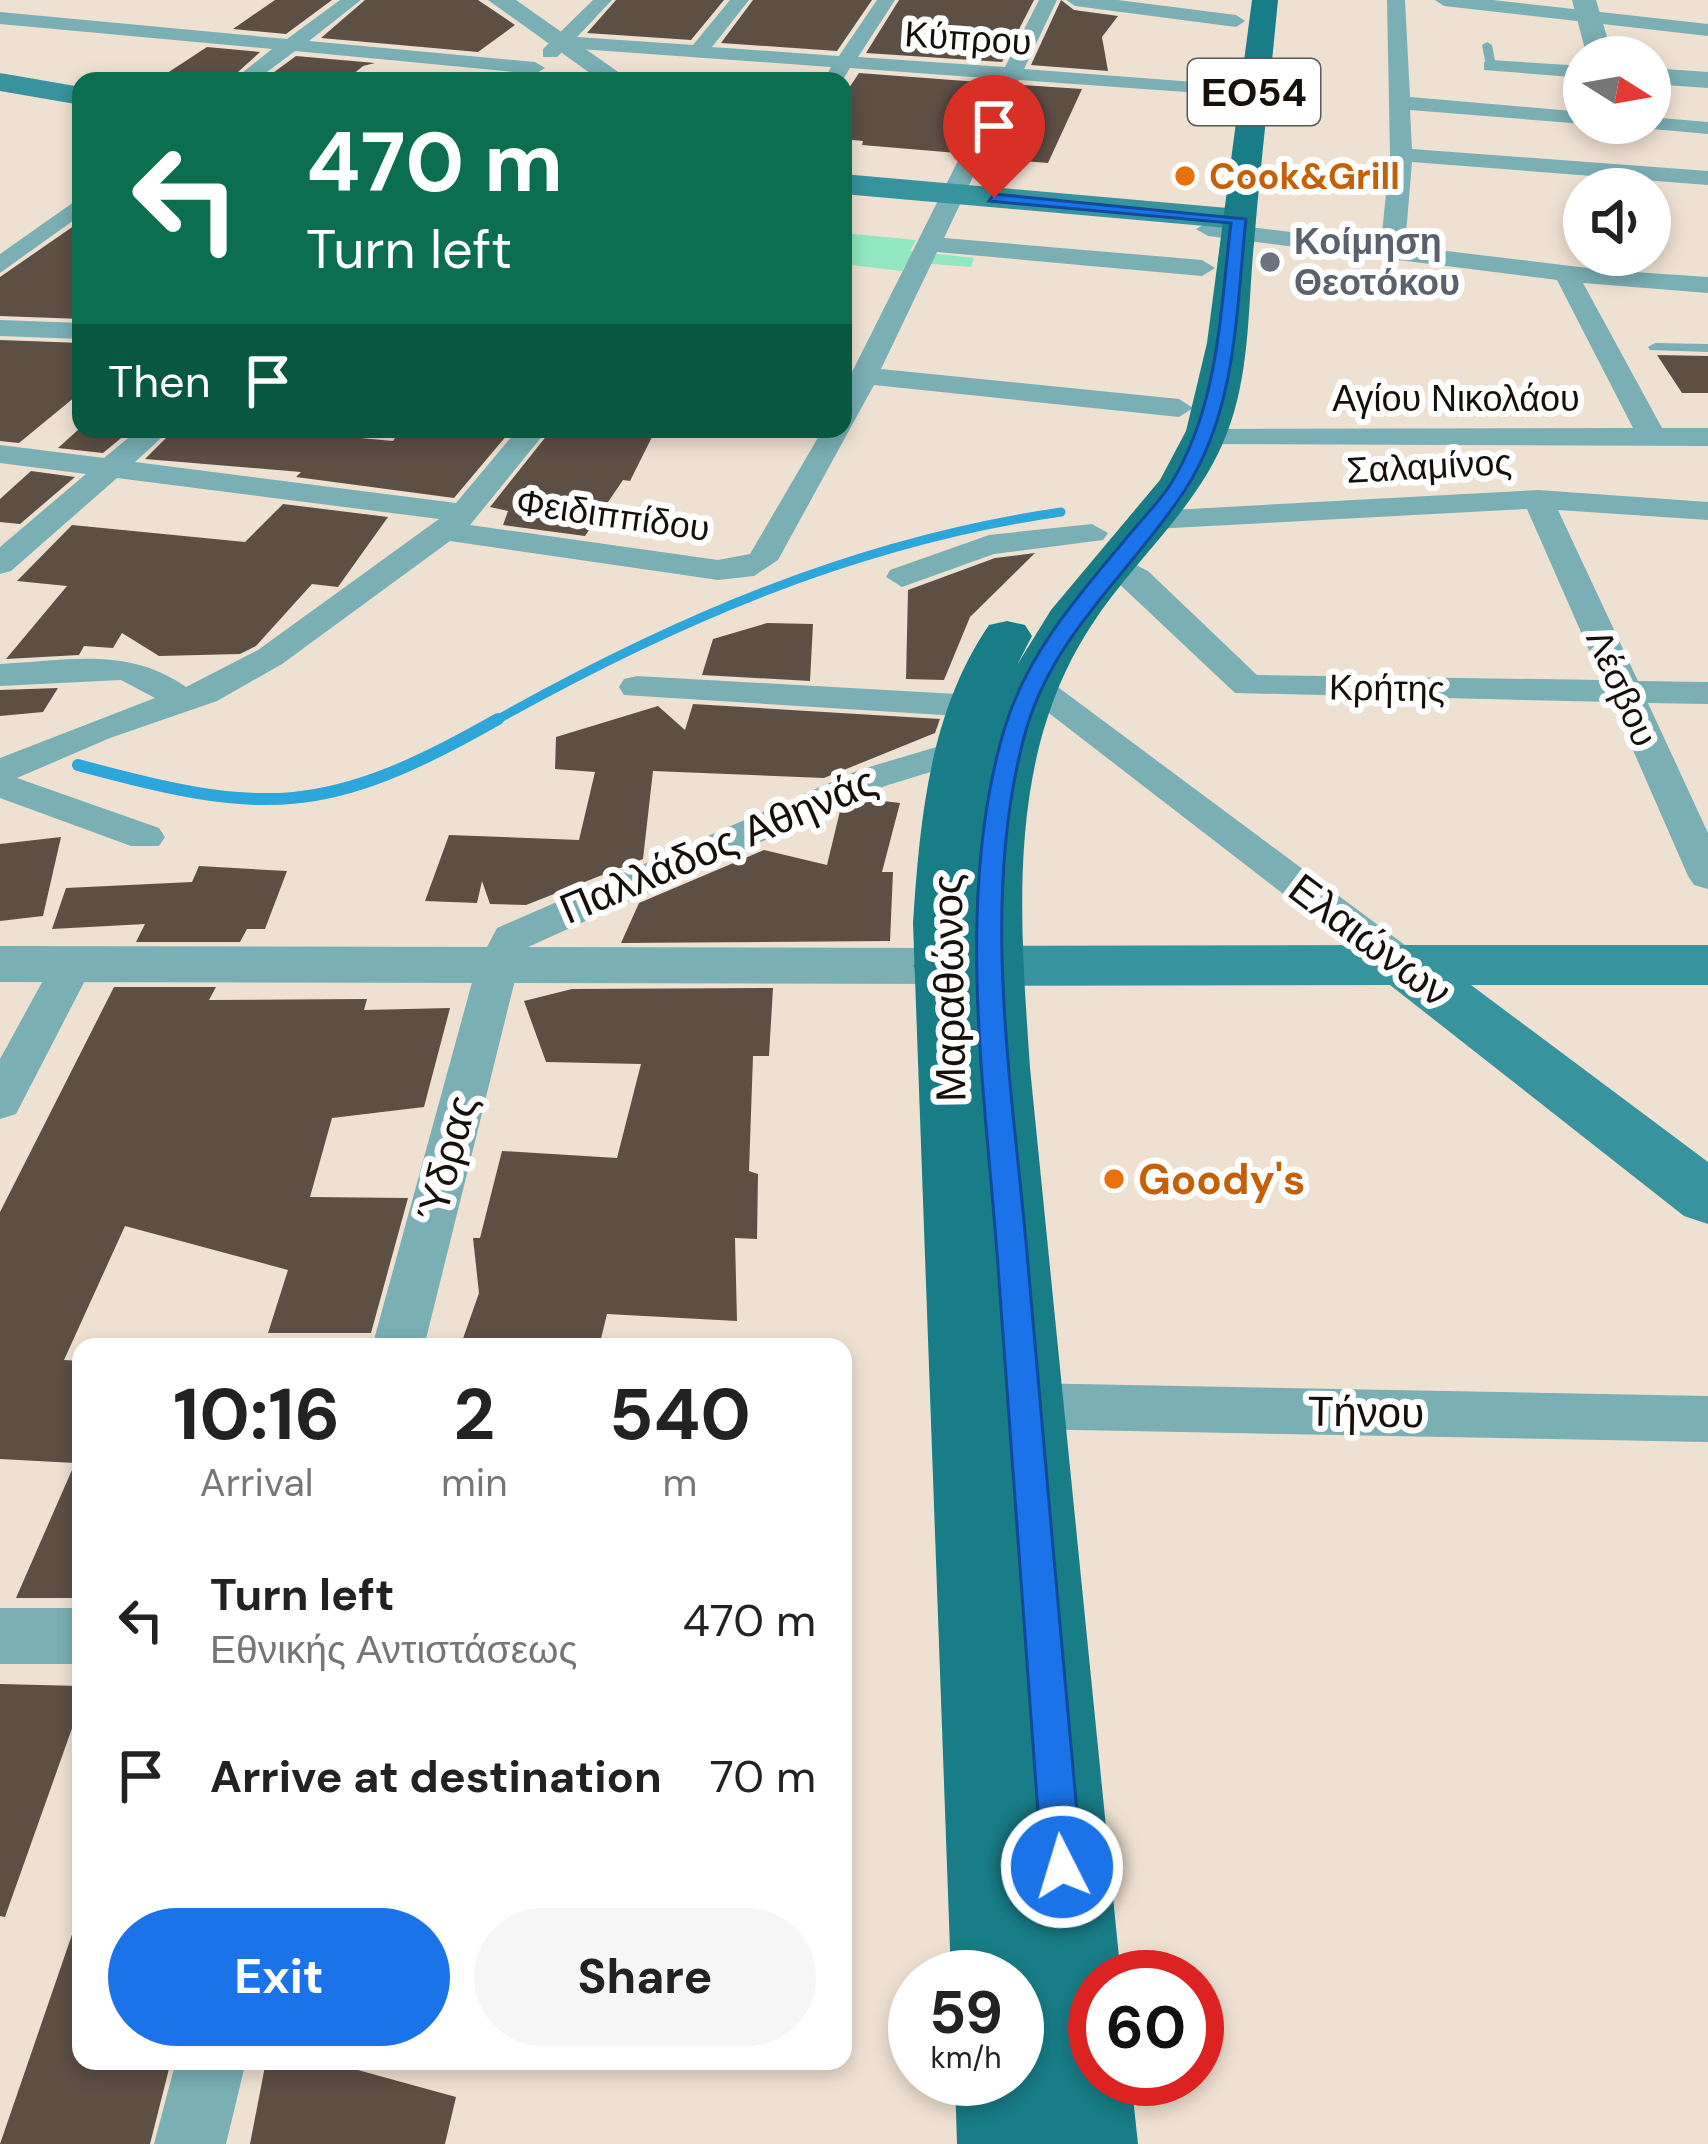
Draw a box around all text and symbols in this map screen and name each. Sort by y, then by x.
street label: Κύπρου [903,10,1033,66]
north arrow [1563,36,1671,144]
map controls [1563,36,1671,276]
road number: ΕΟ54 [1188,59,1320,125]
pin [943,75,1045,198]
icon: arrive [961,93,1027,159]
text: 470 m [306,108,563,217]
icon: left [108,120,264,276]
place label: Cook&Grill [1209,153,1400,200]
marker: Cook&Grill [1172,163,1198,189]
button: sound [1563,168,1671,276]
text: Turn left [306,214,512,285]
place label: Κοίμηση Θεοτόκου [1294,218,1460,306]
marker: Κοίμηση Θεοτόκου [1257,249,1283,275]
icon: arrive [235,348,301,414]
text: Then [108,352,211,411]
street label: Αγίου Νικολάου [1332,375,1580,422]
street label: Σαλαμίνος [1345,438,1513,494]
street label: Φειδιππίδου [513,478,713,552]
street label: Λέσβου [1576,622,1668,754]
street label: Κρήτης [1329,663,1445,713]
street label: Παλλάδος Αθηνάς [551,754,885,936]
street label: Ελαιώνων [1278,861,1462,1019]
street label: Μαραθώνος [920,873,978,1103]
street label: Ύδρας [404,1089,490,1227]
place label: Goody's [1138,1152,1305,1207]
marker: Goody's [1101,1166,1127,1192]
text: 10:16 [173,1368,340,1461]
text: 2 [454,1368,495,1461]
text: 540 [609,1368,751,1461]
street label: Τήνου [1307,1383,1425,1441]
text: Arrival [200,1457,313,1508]
text: min [441,1457,508,1508]
text: m [662,1457,697,1508]
text: Turn left [210,1565,394,1624]
icon: left [108,1587,174,1653]
text: 470 m [682,1591,816,1650]
text: Εθνικής Αντιστάσεως [210,1624,577,1675]
icon: arrive [108,1743,174,1809]
text: Arrive at destination [210,1747,662,1806]
text: 70 m [710,1747,816,1806]
position arrow [999,1804,1125,1930]
button: Exit [108,1908,450,2046]
button: Share [474,1908,816,2046]
speed limit sign: 60 [1068,1950,1224,2106]
text: 59 [929,1973,1003,2052]
text: km/h [931,2038,1001,2077]

